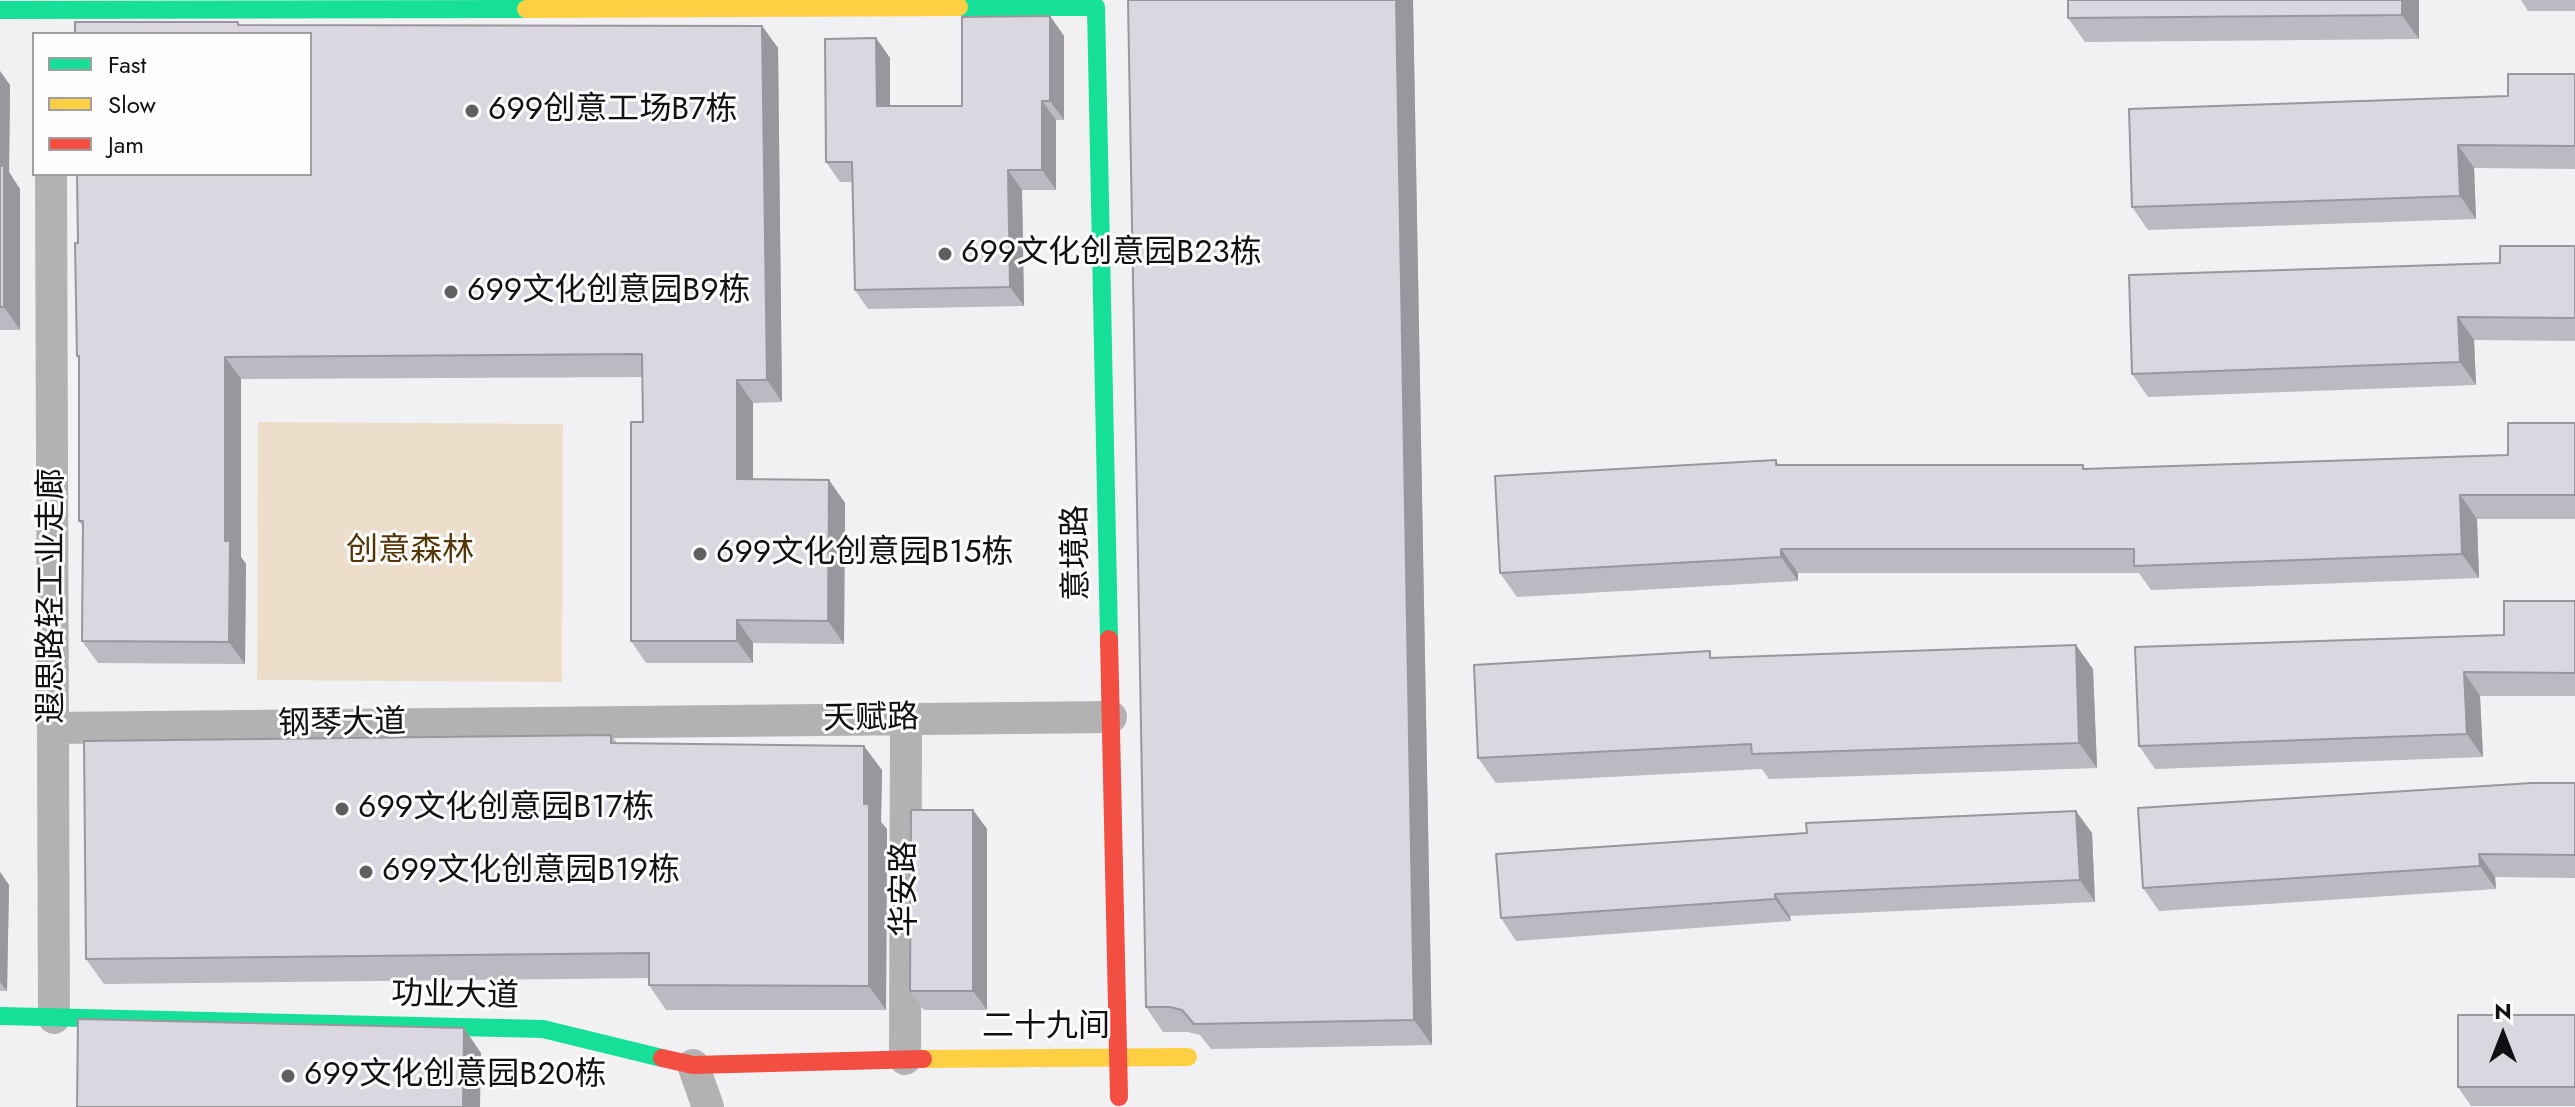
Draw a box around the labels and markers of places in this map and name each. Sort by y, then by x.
place label: 699创意工场B7栋 [488,92,737,130]
marker: 699创意工场B7栋 [463,102,481,120]
place label: 699文化创意园B23栋 [961,235,1262,273]
marker: 699文化创意园B23栋 [936,245,954,263]
place label: 699文化创意园B9栋 [467,273,751,311]
marker: 699文化创意园B9栋 [442,283,460,301]
place label: 699文化创意园B15栋 [716,535,1014,573]
marker: 699文化创意园B15栋 [691,545,709,563]
place label: 699文化创意园B17栋 [358,790,654,828]
marker: 699文化创意园B17栋 [333,800,351,818]
place label: 699文化创意园B19栋 [382,853,680,891]
marker: 699文化创意园B19栋 [357,863,375,881]
place label: 699文化创意园B20栋 [304,1057,607,1095]
marker: 699文化创意园B20栋 [279,1067,297,1085]

